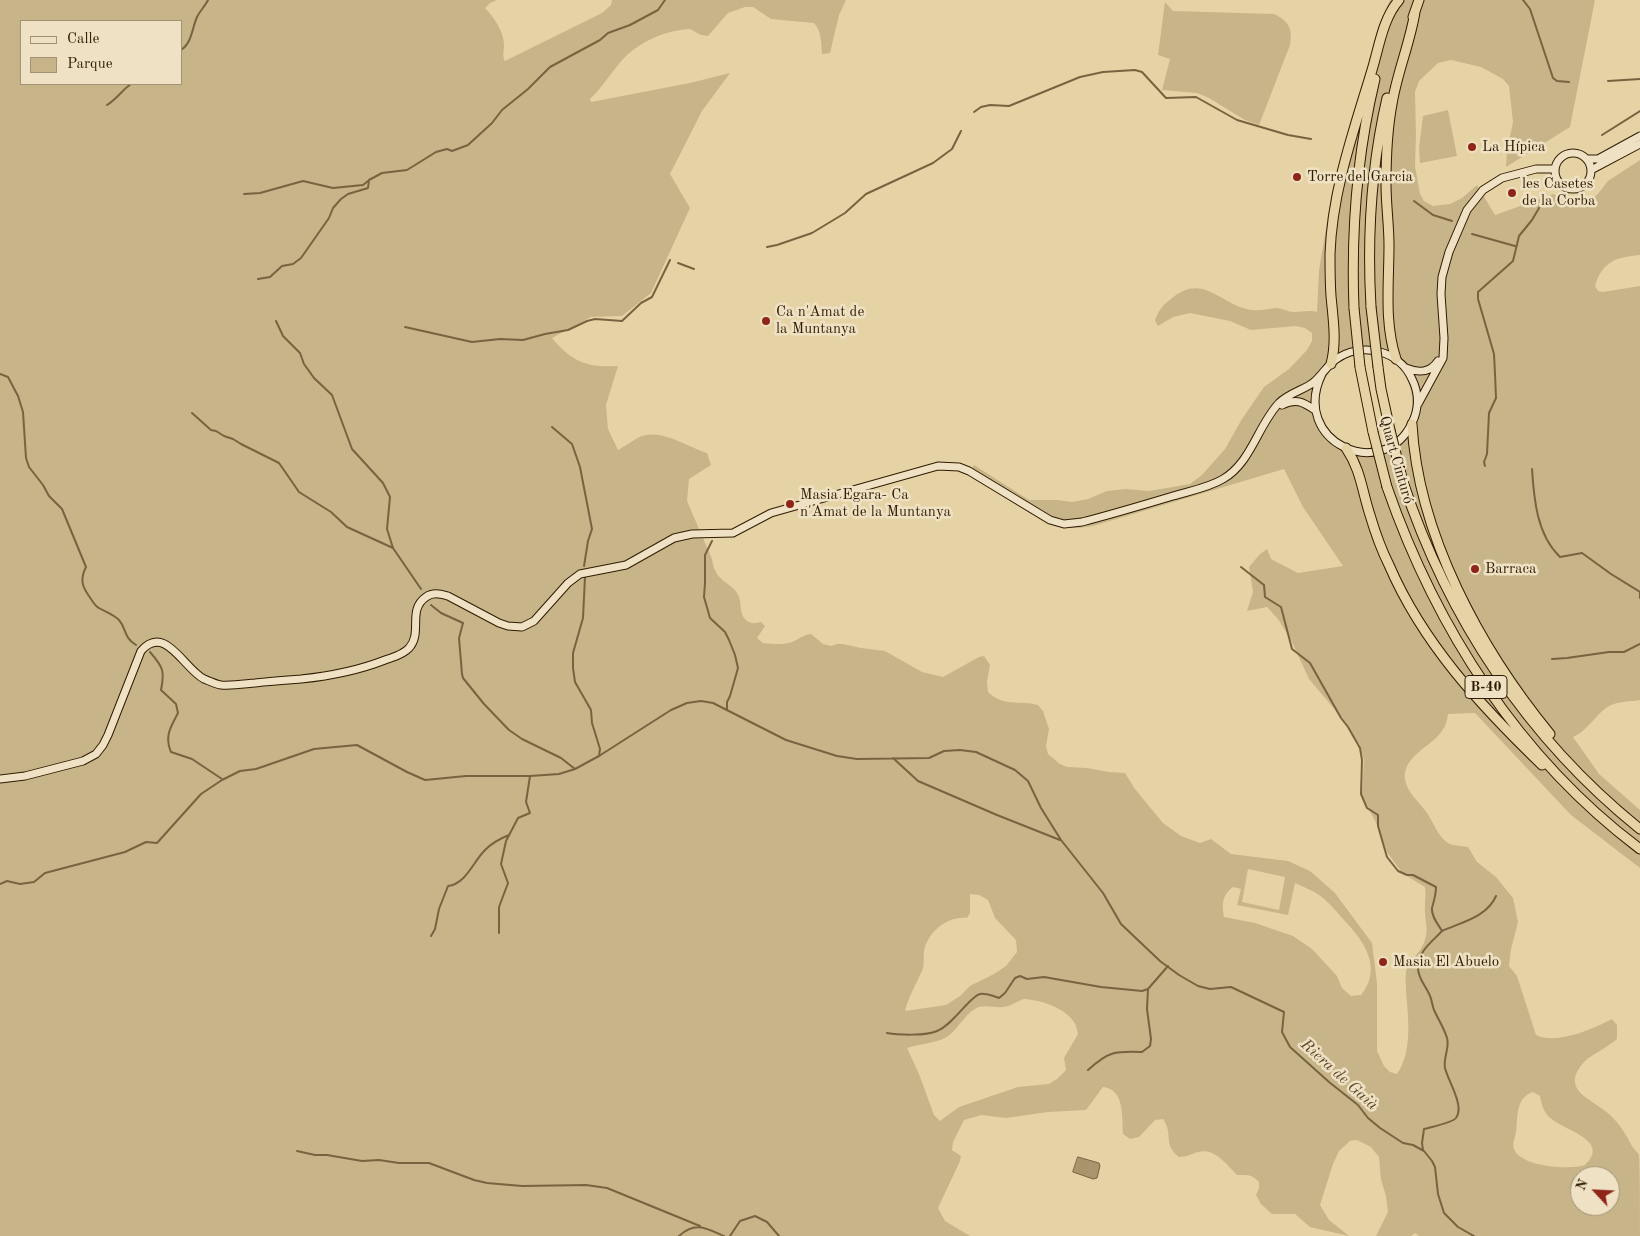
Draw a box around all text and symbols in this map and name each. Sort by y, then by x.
legend [20,20,182,85]
text: Calle [67,32,99,47]
text: Parque [67,57,113,72]
place label: La Hípica [1482,138,1545,156]
marker: La Hípica [1466,141,1478,153]
place label: Torre del Garcia [1307,168,1413,186]
marker: Torre del Garcia [1291,171,1303,183]
place label: les Casetes de la Corba [1522,175,1595,210]
marker: les Casetes de la Corba [1506,187,1518,199]
place label: Ca n'Amat de la Muntanya [776,303,864,338]
marker: Ca n'Amat de la Muntanya [760,315,772,327]
street label: Quart Cinturó [1375,414,1417,506]
place label: Masia Egara- Ca n'Amat de la Muntanya [800,486,951,521]
marker: Masia Egara- Ca n'Amat de la Muntanya [784,498,796,510]
place label: Barraca [1485,560,1536,578]
marker: Barraca [1469,563,1481,575]
road number: B-40 [1465,676,1507,699]
place label: Masia El Abuelo [1393,953,1499,971]
marker: Masia El Abuelo [1377,956,1389,968]
water label: Riera de Gaià [1296,1035,1382,1115]
north arrow [1570,1166,1620,1216]
text: N [1574,1177,1591,1193]

